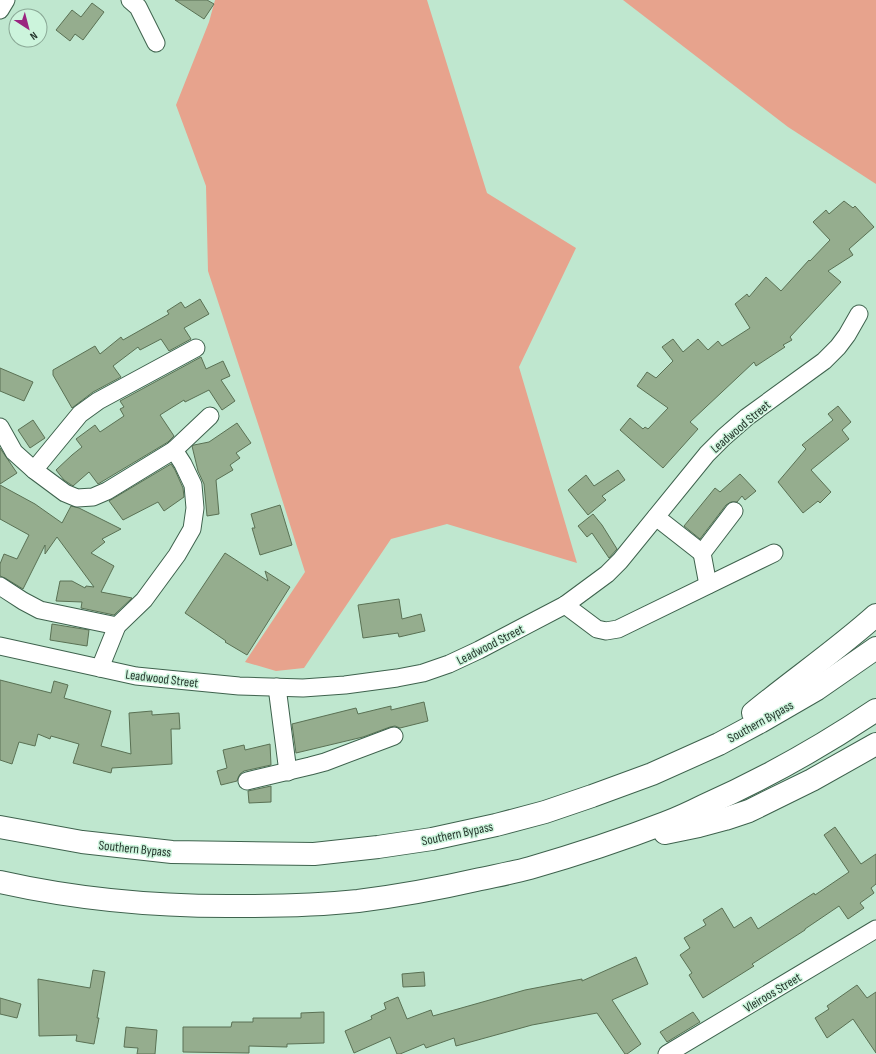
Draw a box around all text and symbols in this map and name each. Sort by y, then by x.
north arrow [8,8,48,48]
text: N [27,29,40,43]
street label: Leadwood Street [707,397,774,456]
street label: Leadwood Street [454,621,527,669]
street label: Leadwood Street [125,667,199,691]
street label: Southern Bypass [725,697,796,747]
street label: Southern Bypass [420,819,495,849]
street label: Southern Bypass [98,837,172,861]
street label: Vleiroos Street [741,969,804,1016]

